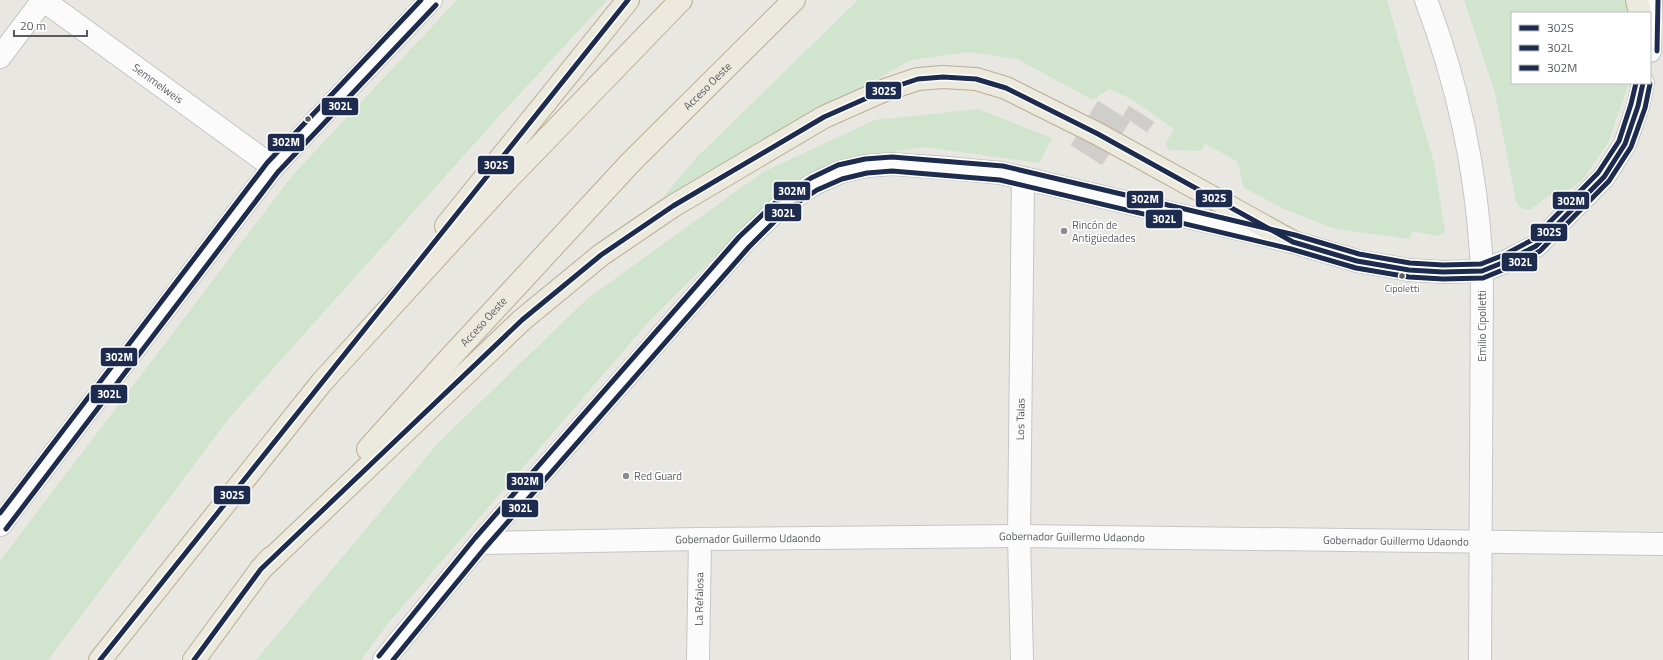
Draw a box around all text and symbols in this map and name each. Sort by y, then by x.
scale bar [14,12,87,38]
legend [1511,12,1651,84]
text: 20 m [20,16,46,35]
text: 302S [1547,18,1574,37]
text: 302L [1547,38,1573,57]
street label: Acceso Oeste [680,58,735,114]
text: 302M [1547,58,1577,77]
street label: Semmelweis [129,59,187,107]
line badge: 302S [865,81,902,100]
text: 302S [872,83,896,99]
line badge: 302L [321,97,359,116]
text: 302L [328,98,353,114]
unlabelled marker [303,114,313,124]
line badge: 302M [267,133,305,152]
text: 302M [272,134,300,150]
line badge: 302S [477,155,515,175]
text: 302S [484,157,508,173]
line badge: 302M [773,181,811,201]
text: 302M [778,183,806,199]
line badge: 302S [1195,189,1233,208]
line badge: 302M [1126,190,1164,209]
text: 302S [1202,190,1226,206]
text: 302M [1131,191,1159,207]
line badge: 302M [1552,191,1590,210]
text: 302M [1557,193,1585,209]
line badge: 302L [764,203,802,222]
text: 302L [771,205,796,221]
line badge: 302L [1145,209,1183,229]
text: 302L [1152,211,1177,227]
place label: Rincón de Antigüedades [1072,217,1136,246]
line badge: 302S [1530,223,1568,242]
text: 302S [1537,224,1561,240]
marker: Rincón de Antigüedades [1059,226,1069,236]
line badge: 302L [1501,252,1538,272]
text: 302L [1508,254,1533,270]
marker: Cipoletti [1397,271,1407,281]
place label: Cipoletti [1385,281,1419,296]
street label: Emilio Cipolletti [1474,290,1490,362]
street label: Acceso Oeste [457,293,511,350]
line badge: 302M [100,347,138,367]
text: 302M [105,349,133,365]
line badge: 302L [90,384,128,404]
text: 302L [97,386,122,402]
street label: Los Talas [1012,398,1029,440]
place label: Red Guard [634,468,682,484]
marker: Red Guard [621,471,631,481]
line badge: 302M [506,472,544,491]
text: 302M [511,473,539,489]
line badge: 302S [213,485,251,505]
text: 302S [220,487,244,503]
line badge: 302L [501,499,539,518]
text: 302L [508,500,533,516]
street label: Gobernador Guillermo Udaondo [999,528,1145,546]
street label: Gobernador Guillermo Udaondo [675,530,821,547]
street label: Gobernador Guillermo Udaondo [1323,532,1469,550]
street label: La Refalosa [691,572,707,626]

